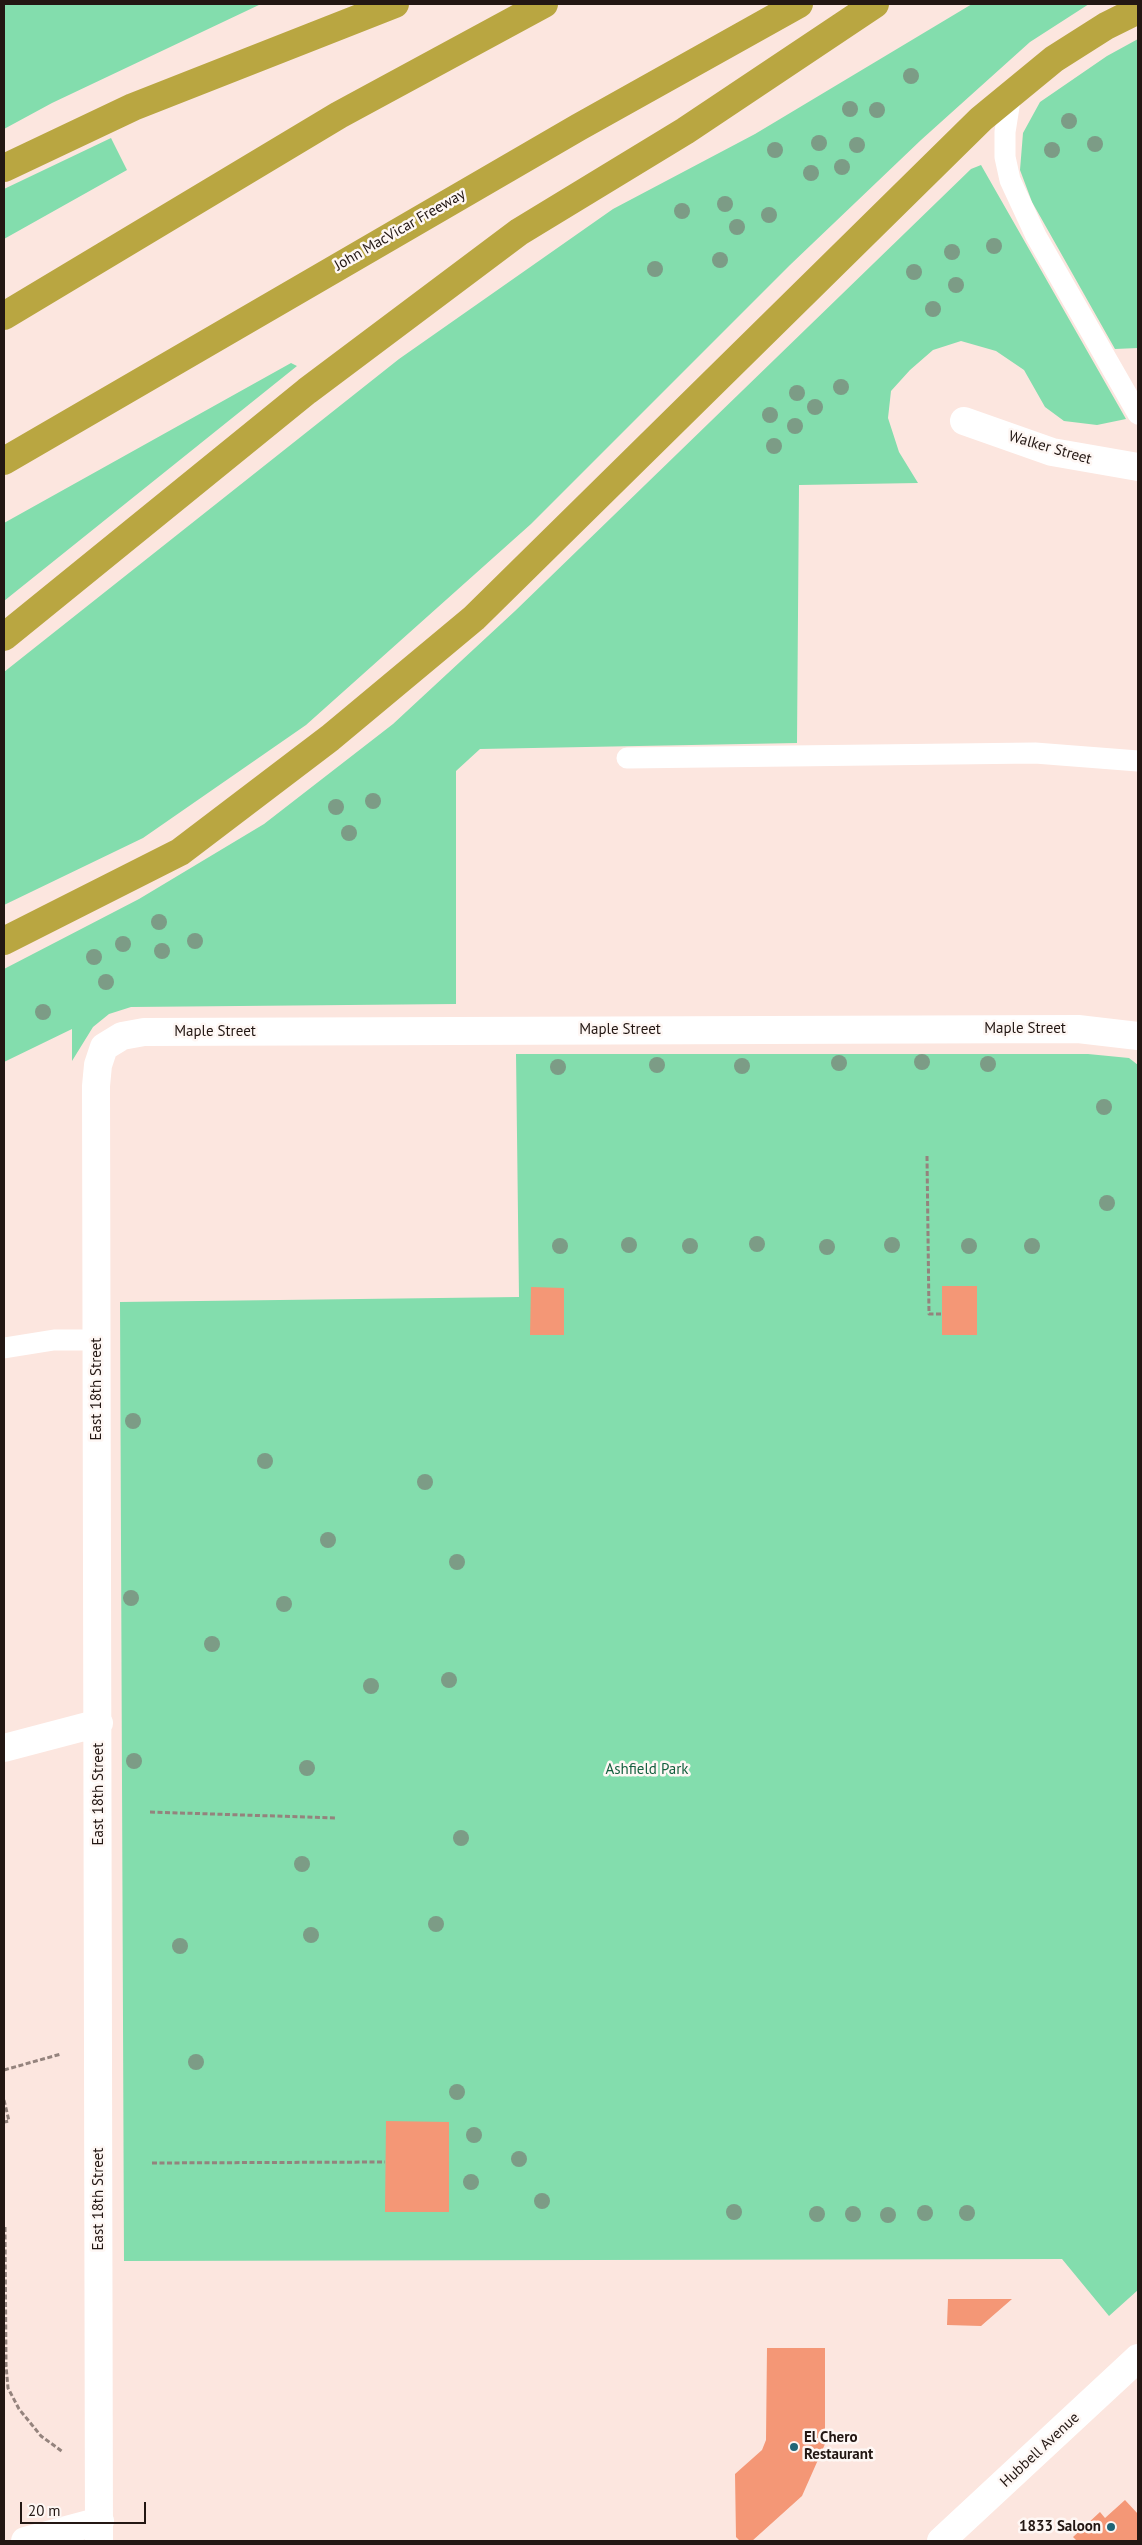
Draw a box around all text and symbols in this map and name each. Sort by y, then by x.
street label: John MacVicar Freeway [331,185,469,275]
street label: Walker Street [1006,428,1094,468]
street label: Maple Street [984,1020,1066,1038]
street label: Maple Street [579,1021,661,1039]
street label: Maple Street [174,1023,256,1041]
street label: East 18th Street [88,1338,106,1440]
street label: East 18th Street [90,1743,108,1845]
park label: Ashfield Park [605,1761,689,1779]
street label: East 18th Street [90,2148,108,2250]
street label: Hubbell Avenue [997,2409,1083,2491]
place label: El Chero Restaurant [804,2429,873,2464]
marker: El Chero Restaurant [788,2441,800,2453]
scale bar [22,2492,149,2524]
text: 20 m [28,2501,61,2520]
place label: 1833 Saloon [1019,2518,1101,2536]
marker: 1833 Saloon [1105,2521,1117,2533]

